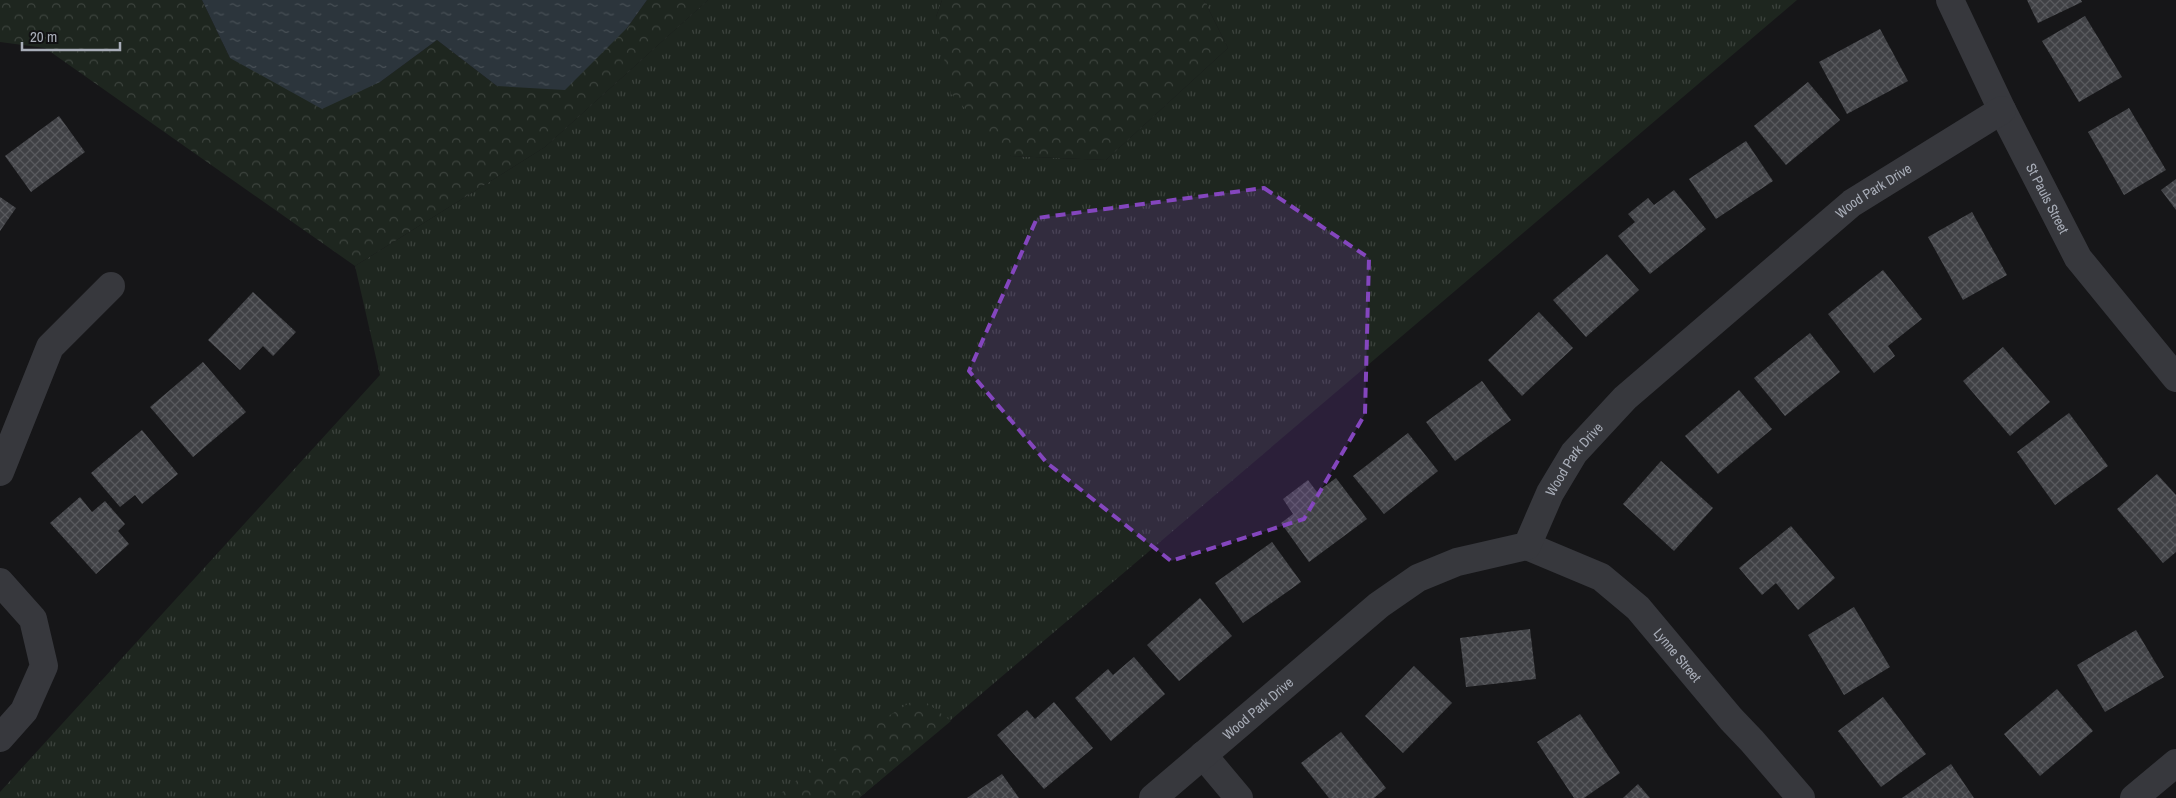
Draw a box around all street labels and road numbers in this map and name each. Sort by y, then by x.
street label: Wood Park Drive [1832,159,1915,222]
street label: St Pauls Street [2022,160,2073,237]
street label: Wood Park Drive [1541,419,1607,499]
street label: Lynne Street [1650,625,1705,686]
street label: Wood Park Drive [1219,673,1297,744]

